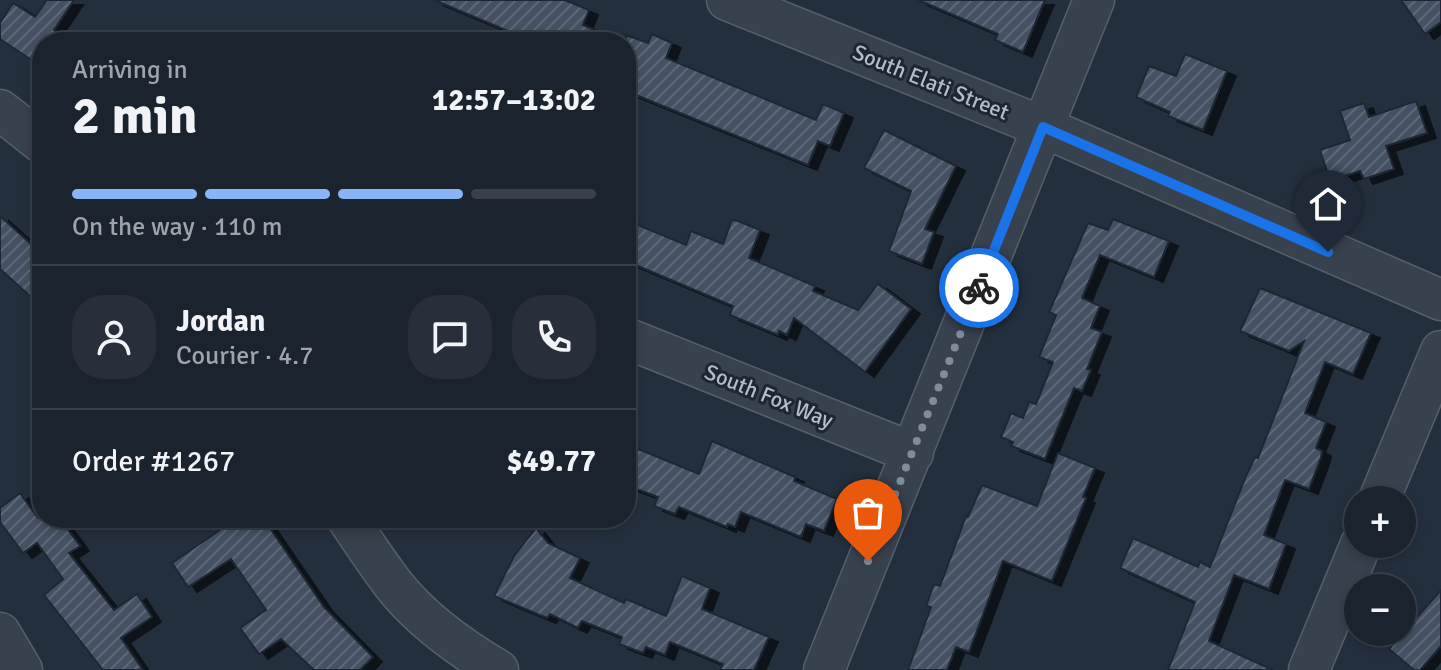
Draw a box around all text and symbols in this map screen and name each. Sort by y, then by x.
street label: South Elati Street [849,38,1013,126]
text: Arriving in [72,54,188,86]
text: 12:57–13:02 [432,82,596,119]
text: 2 min [72,84,198,148]
pin [1294,170,1362,252]
icon: home [1306,182,1350,226]
text: On the way · 110 m [72,211,282,243]
courier [939,248,1019,328]
icon: bike [957,266,1001,310]
button: person [72,295,156,379]
button: chat [408,295,492,379]
button: phone [512,295,596,379]
text: Jordan [176,303,265,340]
text: Courier · 4.7 [176,340,313,372]
street label: South Fox Way [701,358,838,434]
text: Order #1267 [72,443,235,480]
text: $49.77 [506,443,596,480]
pin [834,479,902,561]
map controls [1344,486,1416,646]
button: + [1344,486,1416,558]
icon: bag [846,491,890,535]
button: − [1344,574,1416,646]

